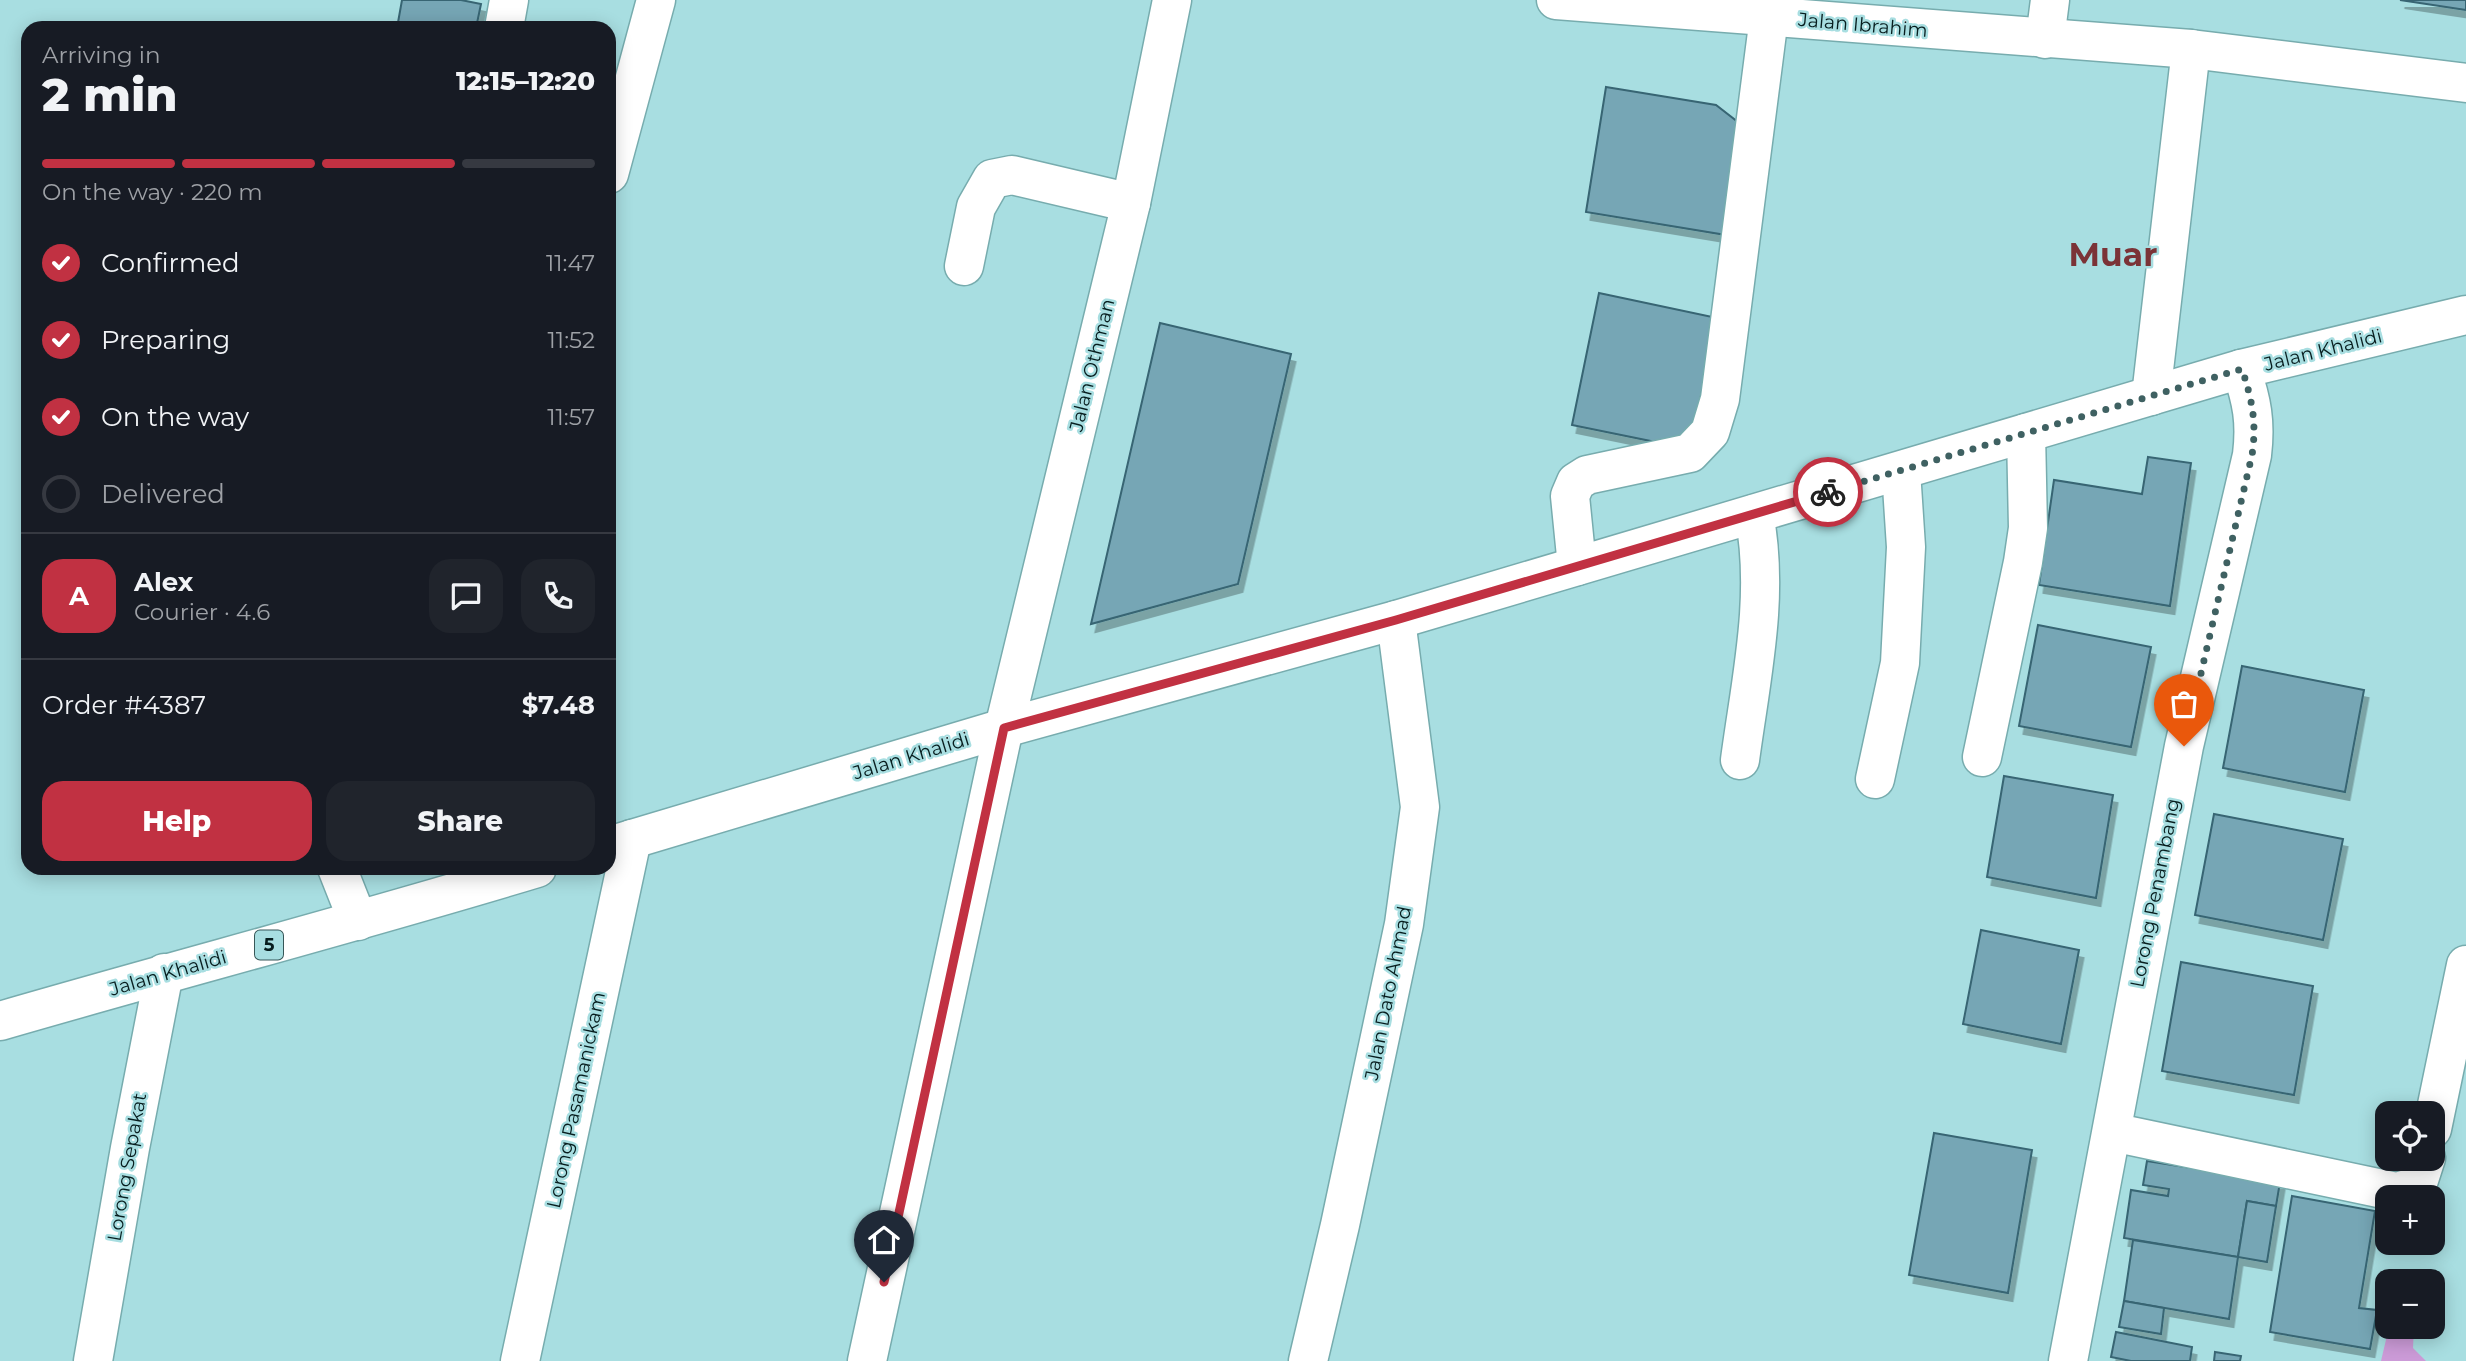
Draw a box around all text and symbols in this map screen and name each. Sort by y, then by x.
street label: Jalan Ibrahim [1796,8,1929,42]
text: Arriving in [42,41,161,69]
text: 12:15–12:20 [456,65,595,97]
text: 2 min [42,66,177,123]
text: On the way · 220 m [42,178,263,206]
district label: Muar [2069,234,2157,274]
icon: check [42,244,80,282]
text: Confirmed [101,247,240,279]
text: 11:47 [546,249,595,277]
street label: Jalan Othman [1064,296,1120,435]
icon: check [42,321,80,359]
text: Preparing [101,324,230,356]
street label: Jalan Khalidi [2261,324,2384,376]
text: 11:52 [548,326,595,354]
icon: check [42,398,80,436]
text: On the way [101,401,249,433]
text: 11:57 [547,403,595,431]
courier [1793,457,1863,527]
icon: bike [1809,473,1847,511]
text: Delivered [101,478,225,510]
button: chat [429,559,503,633]
button: phone [521,559,595,633]
text: Alex [134,566,193,598]
text: A [69,580,89,612]
text: Courier · 4.6 [134,598,270,626]
pin [2154,674,2214,746]
icon: bag [2165,685,2203,723]
text: Order #4387 [42,689,206,721]
text: $7.48 [522,689,595,721]
street label: Jalan Khalidi [849,727,972,785]
button: Help [42,781,312,861]
button: Share [326,781,595,861]
street label: Lorong Penambang [2125,797,2185,989]
street label: Jalan Dato Ahmad [1360,904,1416,1083]
road number: 5 [255,930,283,960]
street label: Jalan Khalidi [106,945,229,1001]
street label: Lorong Pasamanickam [542,990,610,1210]
street label: Lorong Sepakat [103,1091,151,1243]
map controls [2375,1101,2445,1339]
button: locate [2375,1101,2445,1171]
button: + [2375,1185,2445,1255]
pin [854,1210,914,1282]
icon: home [865,1221,903,1259]
button: − [2375,1269,2445,1339]

